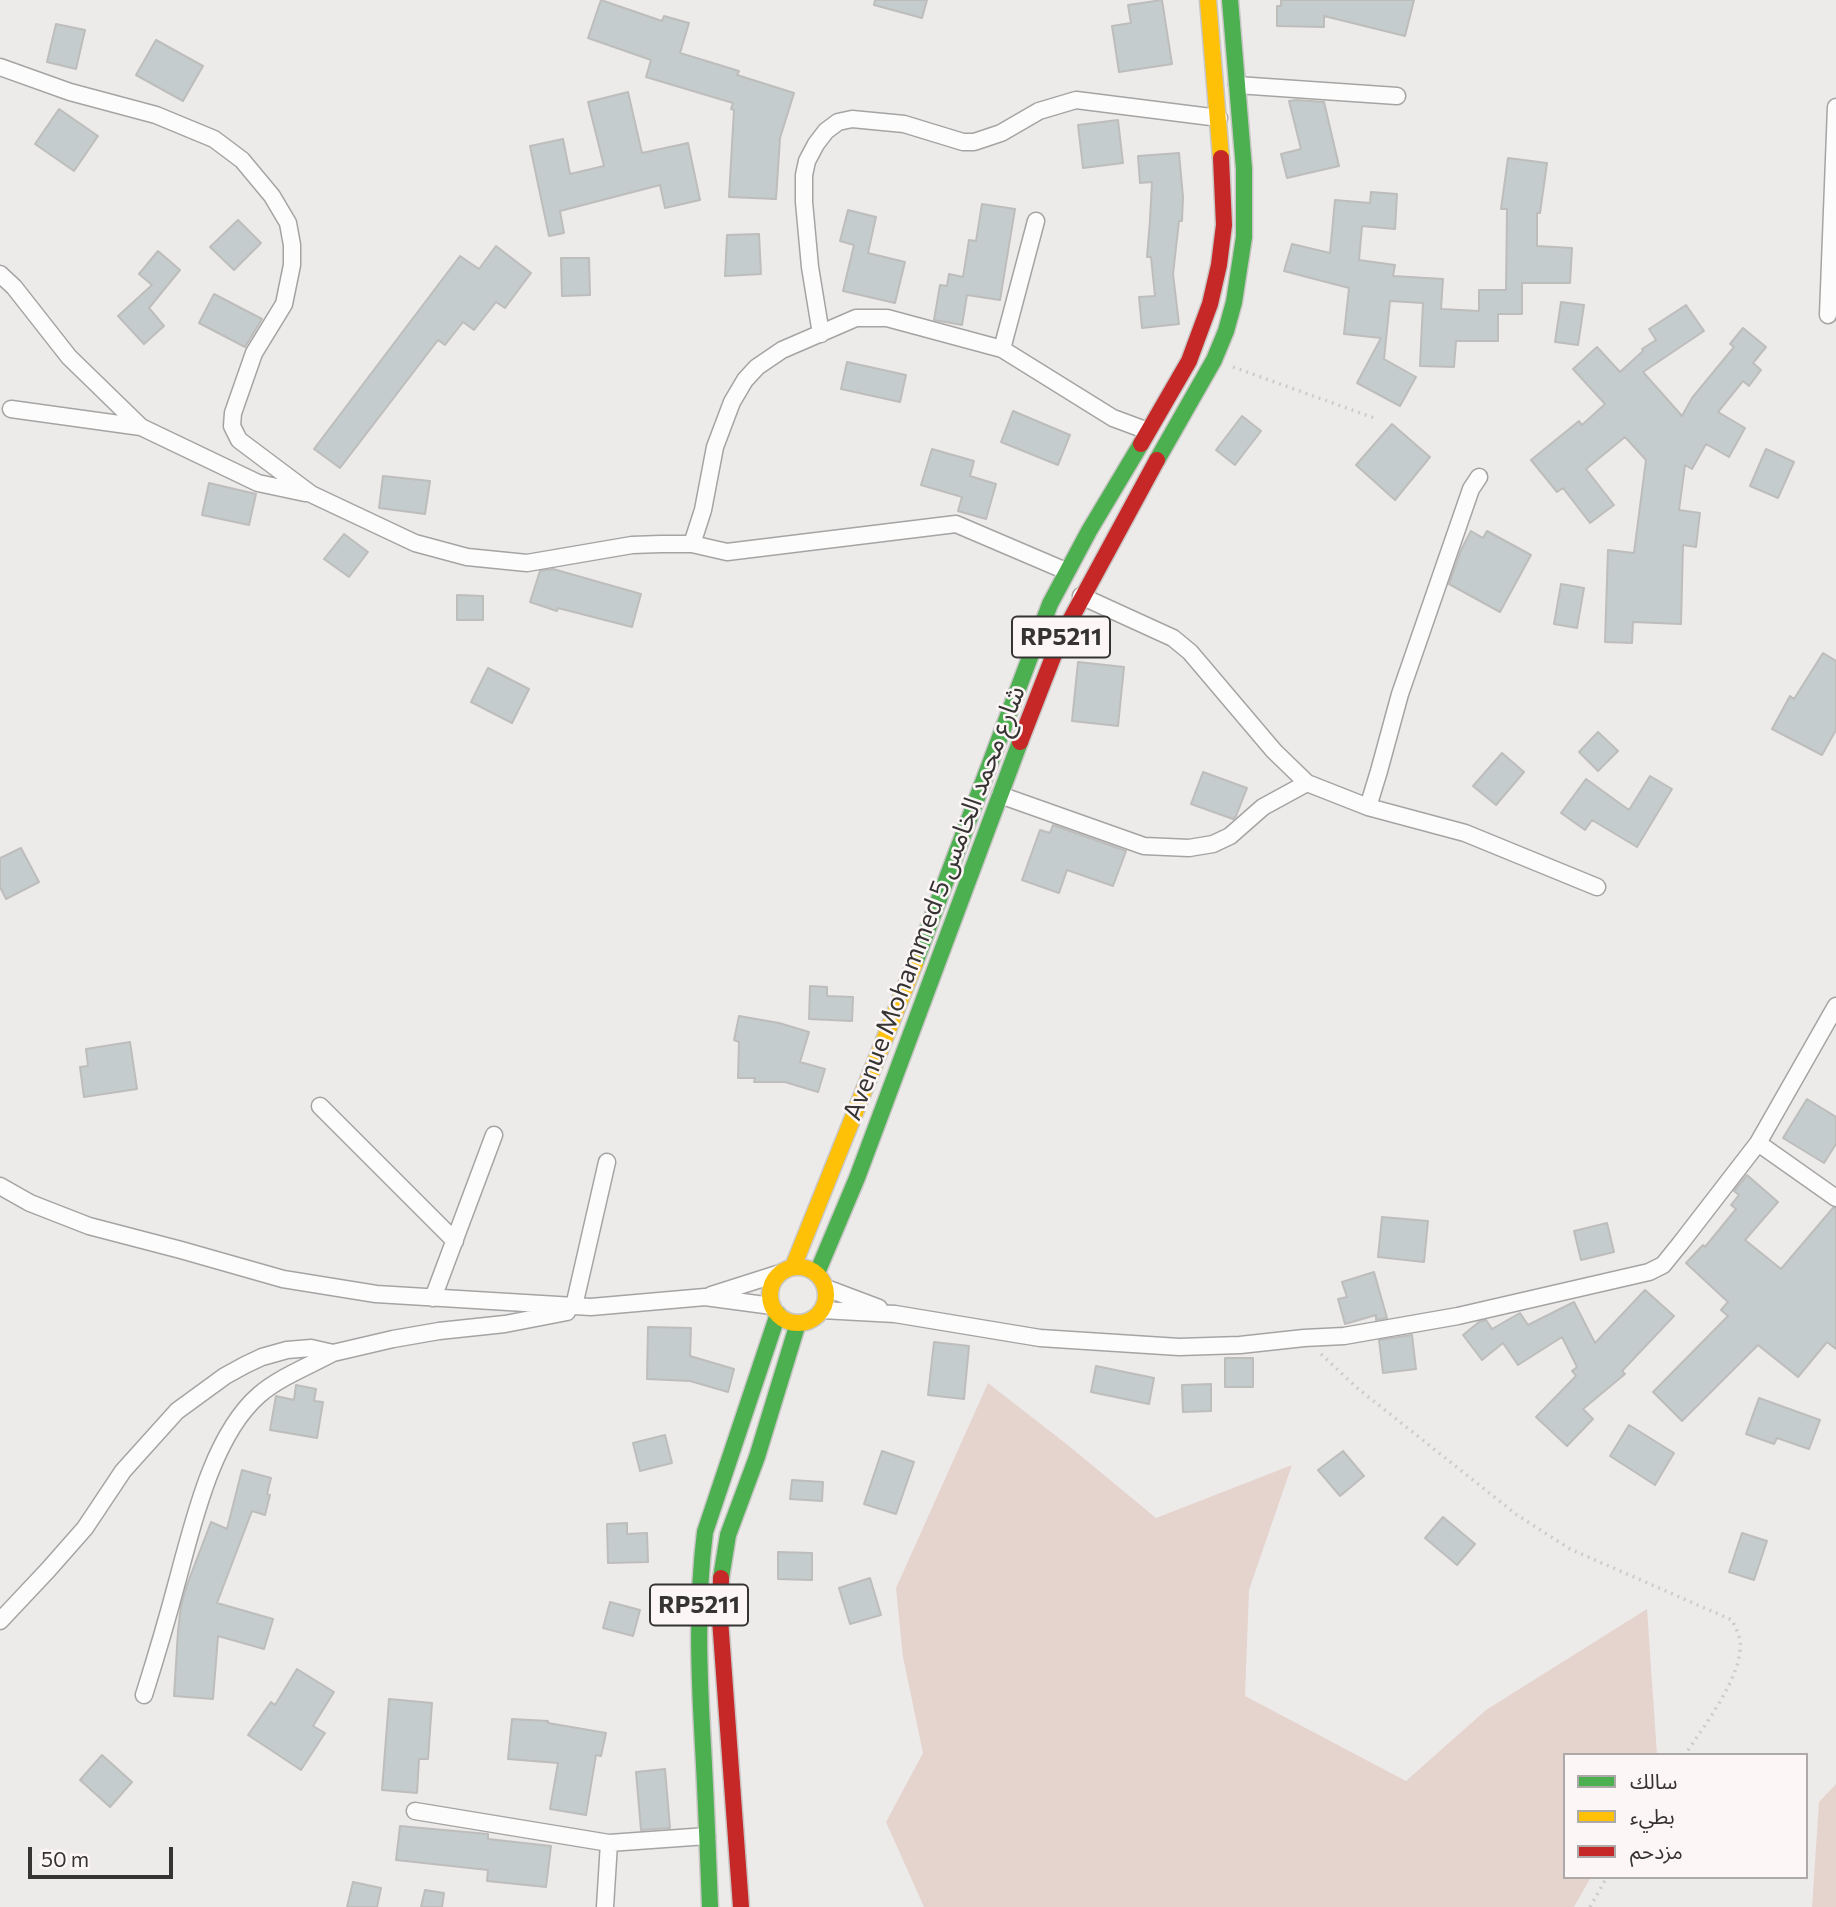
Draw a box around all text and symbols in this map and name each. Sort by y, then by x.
road number: RP5211 [1012,616,1110,658]
street label: Avenue Mohammed 5 شارع محمد الخامس [836,681,1032,1125]
road number: RP5211 [650,1584,748,1625]
legend [1563,1753,1808,1879]
text: سالك [1630,1768,1677,1793]
text: بطيء [1630,1803,1675,1828]
scale bar [32,1834,177,1878]
text: مزدحم [1630,1838,1683,1863]
text: 50 m [41,1846,89,1871]

